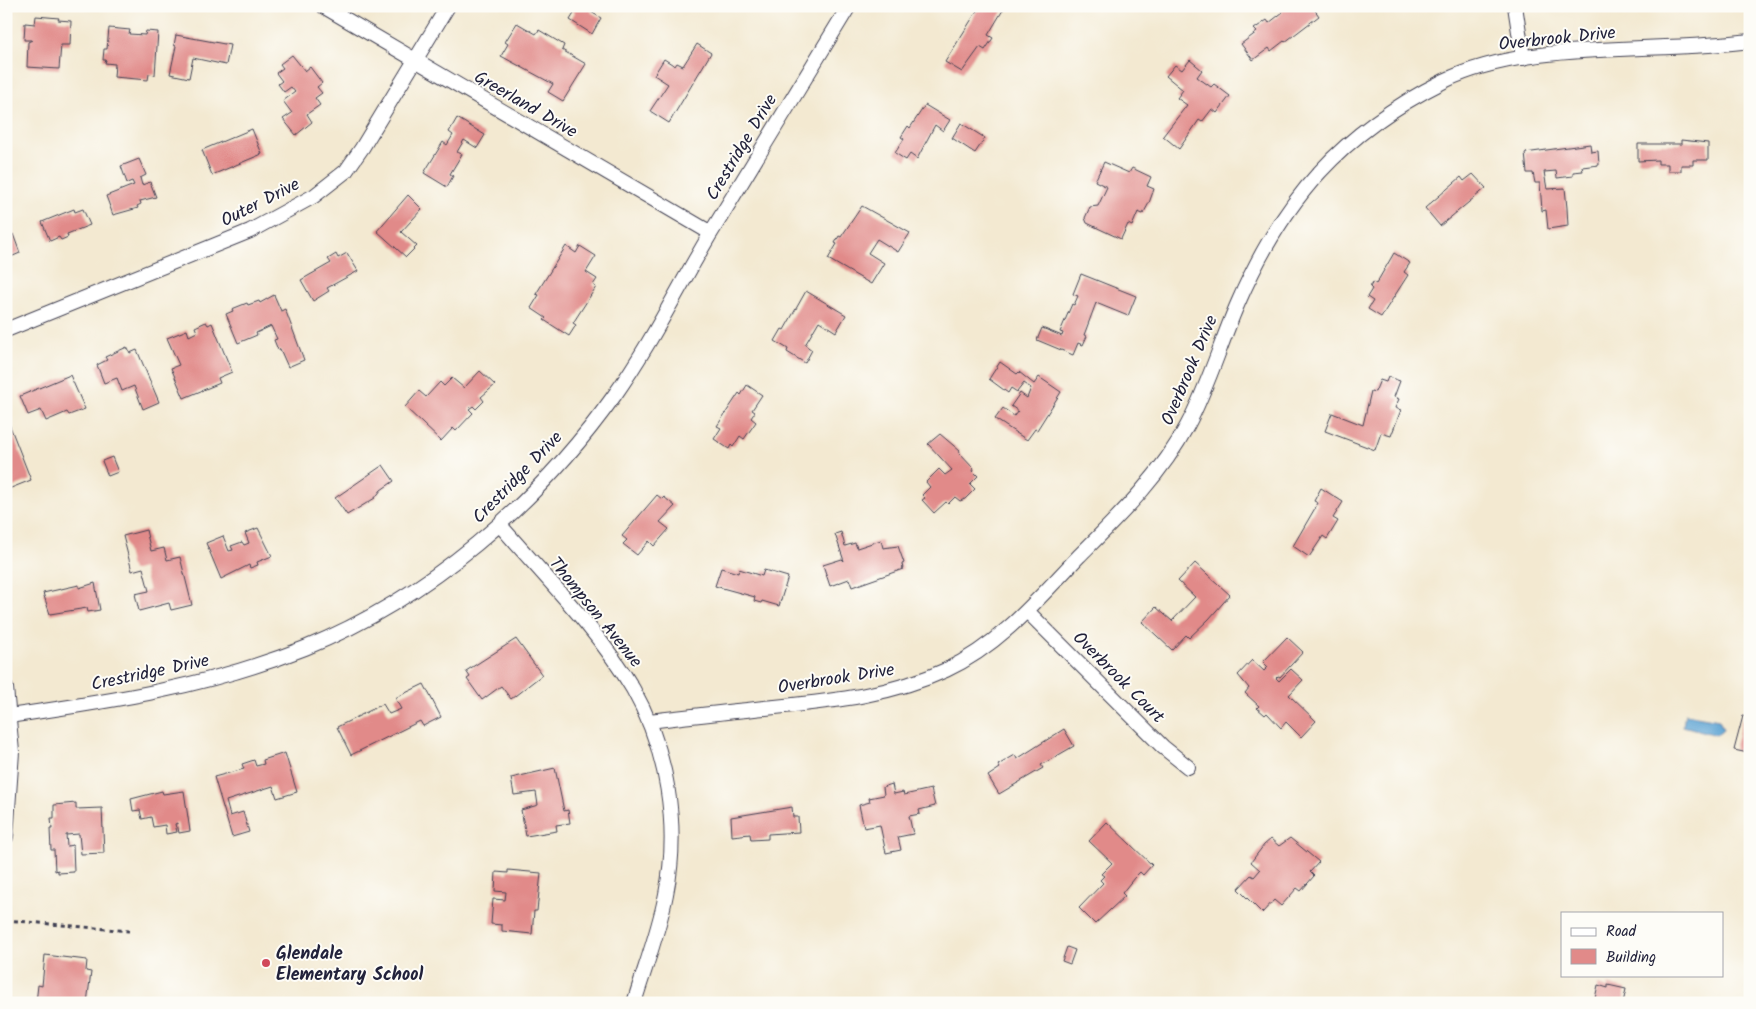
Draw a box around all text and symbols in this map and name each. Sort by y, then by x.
street label: Overbrook Drive [1497,19,1617,60]
street label: Greerland Drive [468,64,582,147]
street label: Crestridge Drive [699,89,786,207]
street label: Outer Drive [216,171,305,236]
street label: Overbrook Drive [1154,311,1227,430]
street label: Crestridge Drive [466,425,570,531]
street label: Thompson Avenue [541,551,649,675]
street label: Overbrook Court [1065,625,1172,732]
street label: Crestridge Drive [89,647,212,700]
street label: Overbrook Drive [776,656,897,703]
legend [1561,912,1724,976]
text: Road [1606,920,1637,944]
place label: Glendale Elementary School [276,940,423,990]
text: Building [1606,946,1656,970]
marker: Glendale Elementary School [260,957,272,969]

